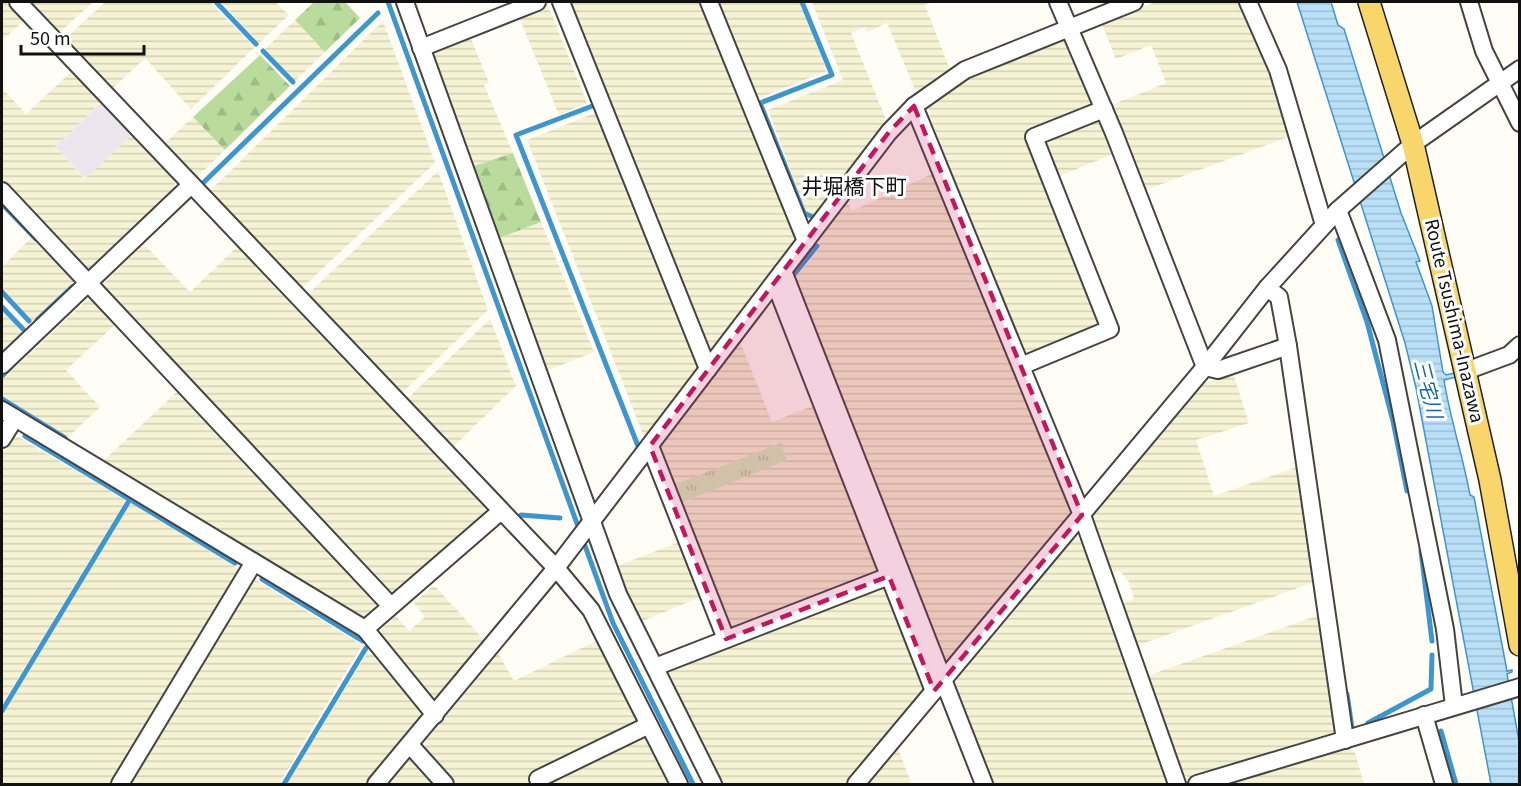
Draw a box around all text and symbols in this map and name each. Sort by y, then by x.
scale bar [21,18,144,56]
text: 50 m [30,24,71,50]
district label: 井堀橋下町 [802,170,907,200]
street label: Route Tsushima-Inazawa [1420,216,1492,425]
water label: 三宅川 [1408,356,1451,423]

